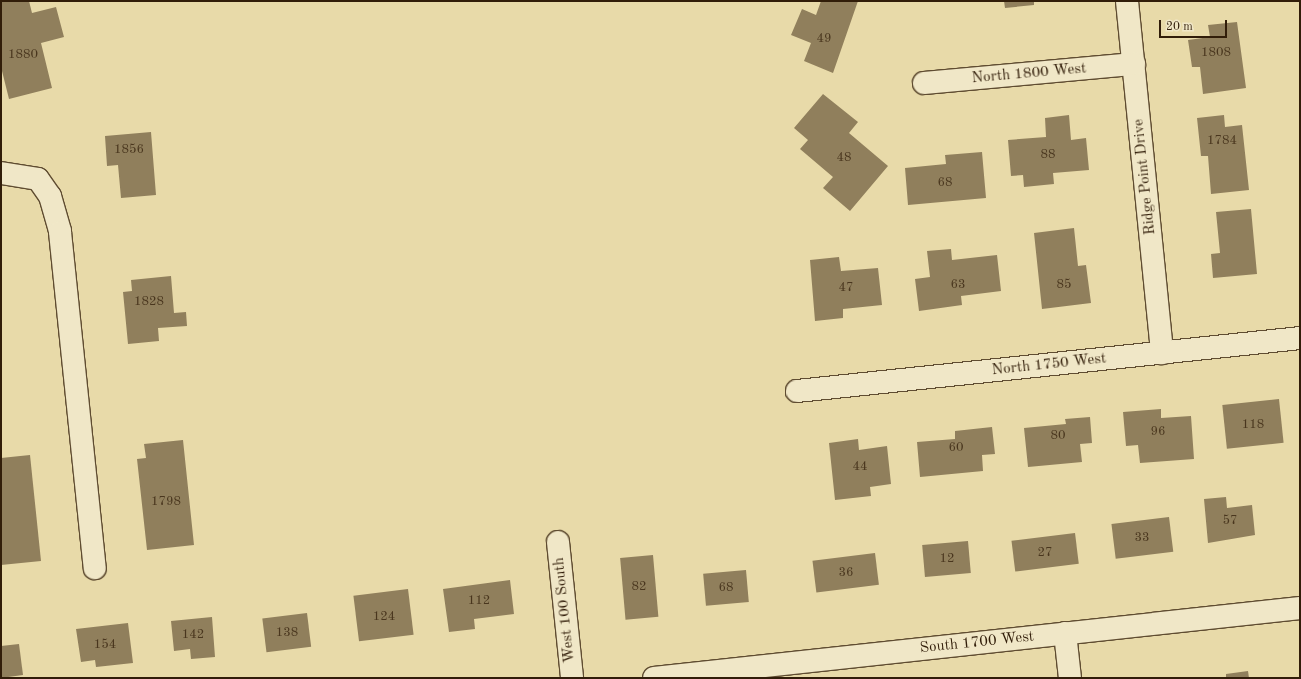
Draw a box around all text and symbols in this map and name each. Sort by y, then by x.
scale bar [1161,12,1229,38]
text: 20 m [1166,21,1193,33]
house number: 49 [816,31,832,47]
house number: 1808 [1201,45,1231,61]
house number: 1880 [8,47,38,63]
street label: North 1800 West [971,60,1087,88]
street label: Ridge Point Drive [1130,118,1160,236]
house number: 1784 [1207,133,1237,149]
house number: 1856 [114,142,144,158]
house number: 88 [1040,147,1056,163]
house number: 48 [836,150,852,166]
house number: 68 [937,175,953,191]
house number: 63 [950,277,966,293]
house number: 85 [1056,277,1072,293]
house number: 47 [838,280,854,296]
house number: 1828 [134,294,164,310]
street label: North 1750 West [991,350,1107,380]
house number: 118 [1242,417,1264,433]
house number: 96 [1150,424,1166,440]
house number: 80 [1050,428,1066,444]
house number: 60 [948,440,964,456]
house number: 44 [852,459,868,475]
house number: 1798 [151,494,181,510]
house number: 57 [1222,513,1238,529]
house number: 33 [1134,530,1150,546]
house number: 27 [1037,545,1053,561]
house number: 12 [939,551,955,567]
street label: West 100 South [551,556,579,664]
house number: 36 [838,565,854,581]
house number: 82 [631,579,647,595]
house number: 68 [718,580,734,596]
house number: 112 [468,593,490,609]
house number: 124 [373,609,395,625]
house number: 138 [276,625,298,641]
house number: 142 [182,627,204,643]
street label: South 1700 West [919,628,1035,658]
house number: 154 [94,637,116,653]

